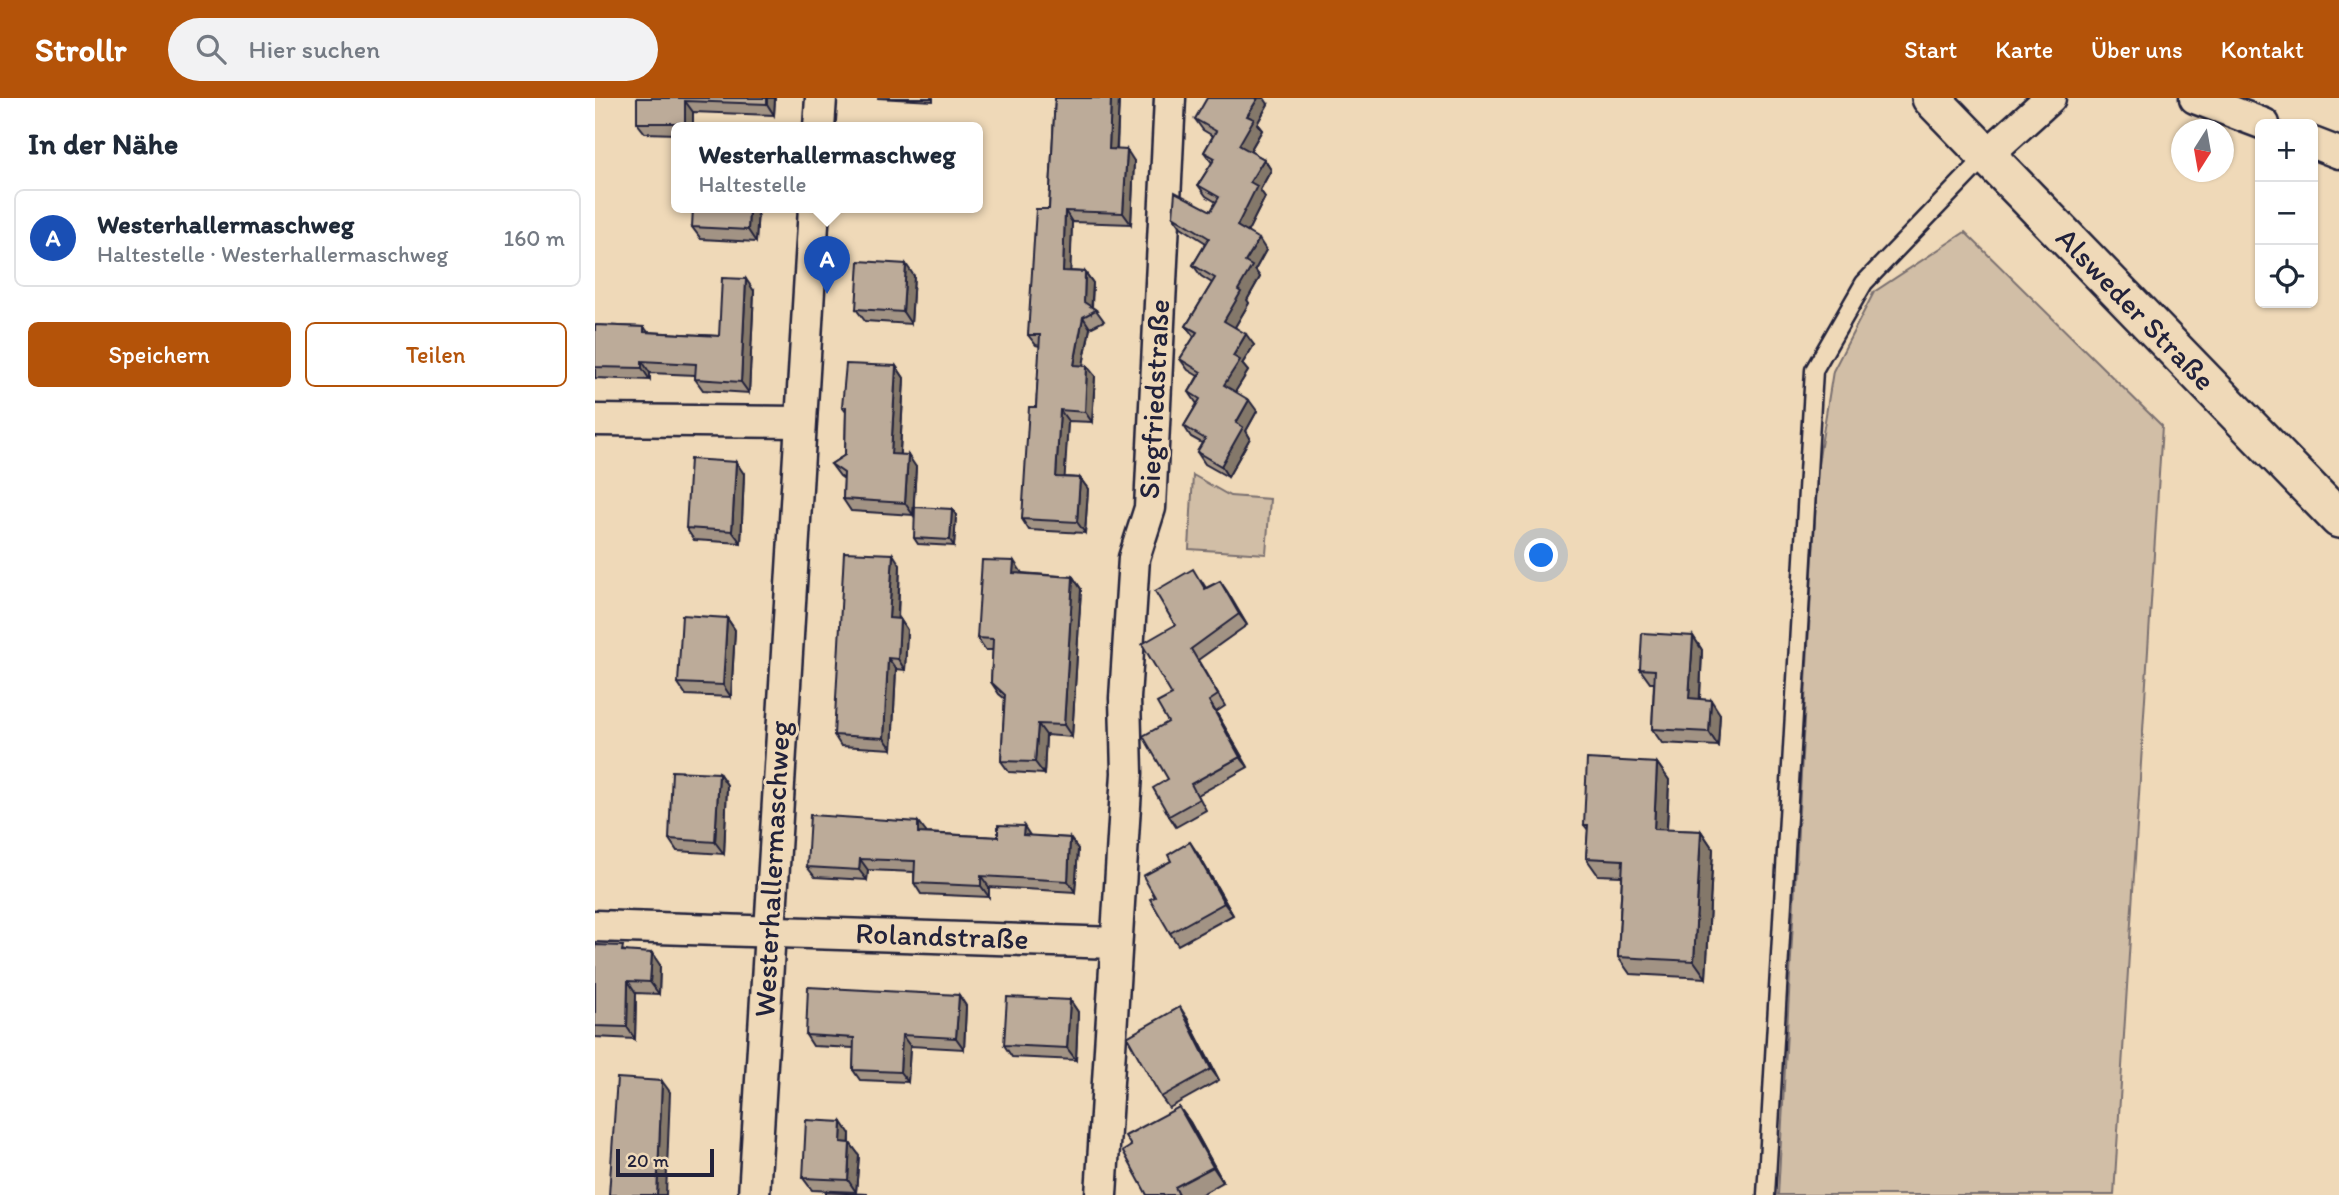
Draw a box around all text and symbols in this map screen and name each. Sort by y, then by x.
search box [168,18,658,81]
text: Strollr [35,30,126,69]
icon: search [192,30,230,68]
text: Hier suchen [248,33,380,65]
text: Start [1904,35,1957,64]
text: Karte [1995,35,2053,64]
text: Über uns [2091,35,2183,64]
text: Kontakt [2221,35,2304,64]
north arrow [2171,119,2234,182]
map controls [2255,119,2318,308]
button: + [2255,119,2318,182]
popup [671,122,983,213]
text: In der Nähe [28,125,178,162]
text: Westerhallermaschweg [698,138,956,170]
text: Haltestelle [698,170,806,198]
button: − [2255,182,2318,245]
text: Westerhallermaschweg [97,208,354,240]
street label: Alsweder Straße [2049,219,2223,398]
text: A [46,224,60,252]
text: 160 m [503,224,565,252]
pin: A [804,236,850,294]
text: Haltestelle · Westerhallermaschweg [97,240,448,268]
button: locate [2255,245,2318,308]
street label: Siegfriedstraße [1130,298,1177,500]
button: Speichern [28,322,291,387]
button: Teilen [305,322,567,387]
your location [1524,538,1558,572]
street label: Westerhallermaschweg [745,719,798,1018]
street label: Rolandstraße [855,914,1029,957]
scale bar [616,1146,714,1178]
text: 20 m [627,1149,669,1172]

